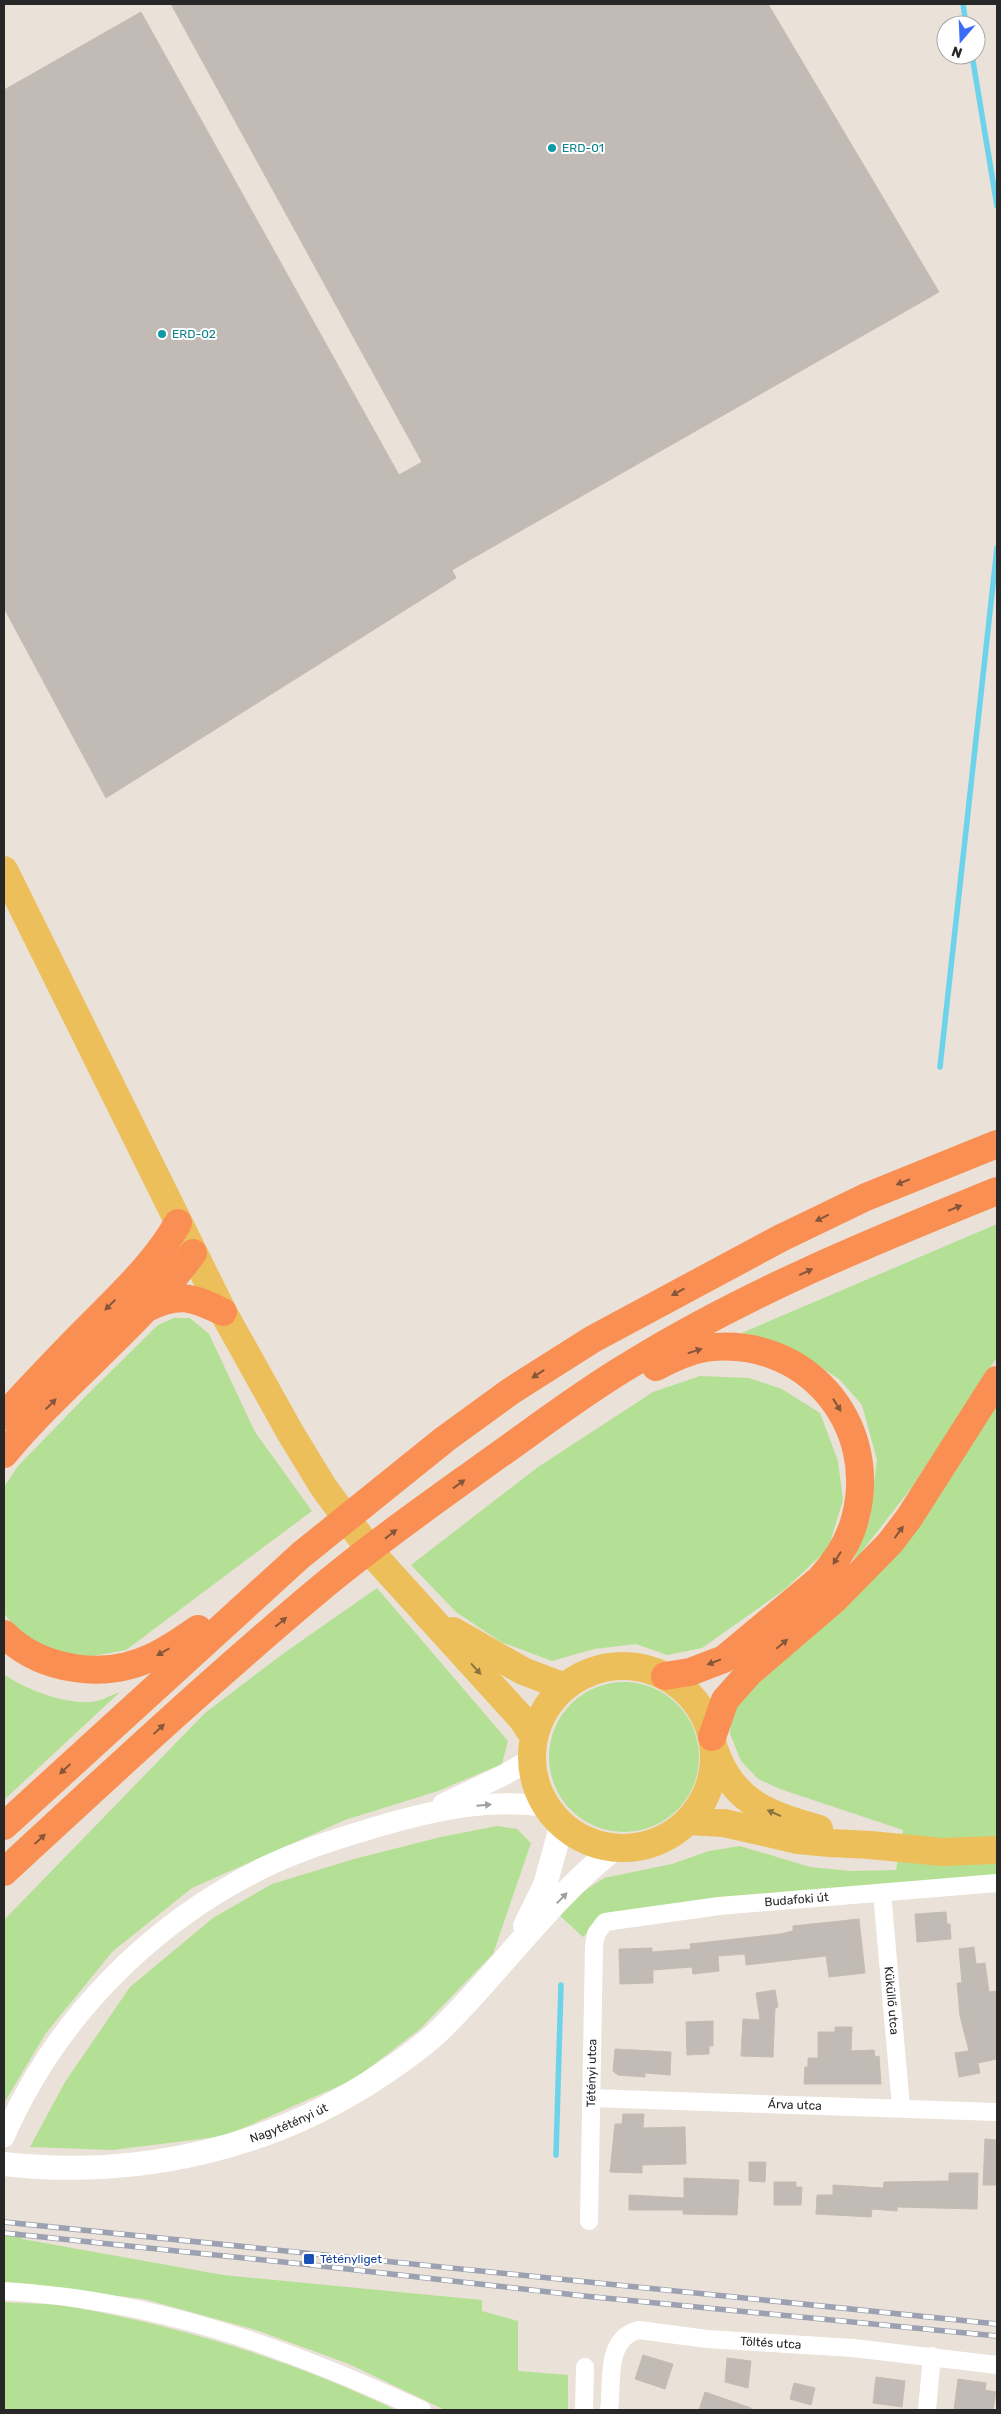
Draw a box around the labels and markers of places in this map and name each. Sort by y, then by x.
place label: ERD-01 [562,141,604,155]
marker: ERD-01 [546,142,558,154]
place label: ERD-02 [172,327,216,341]
marker: ERD-02 [156,328,168,340]
marker: Tétényliget [302,2252,316,2266]
place label: Tétényliget [320,2252,382,2266]

